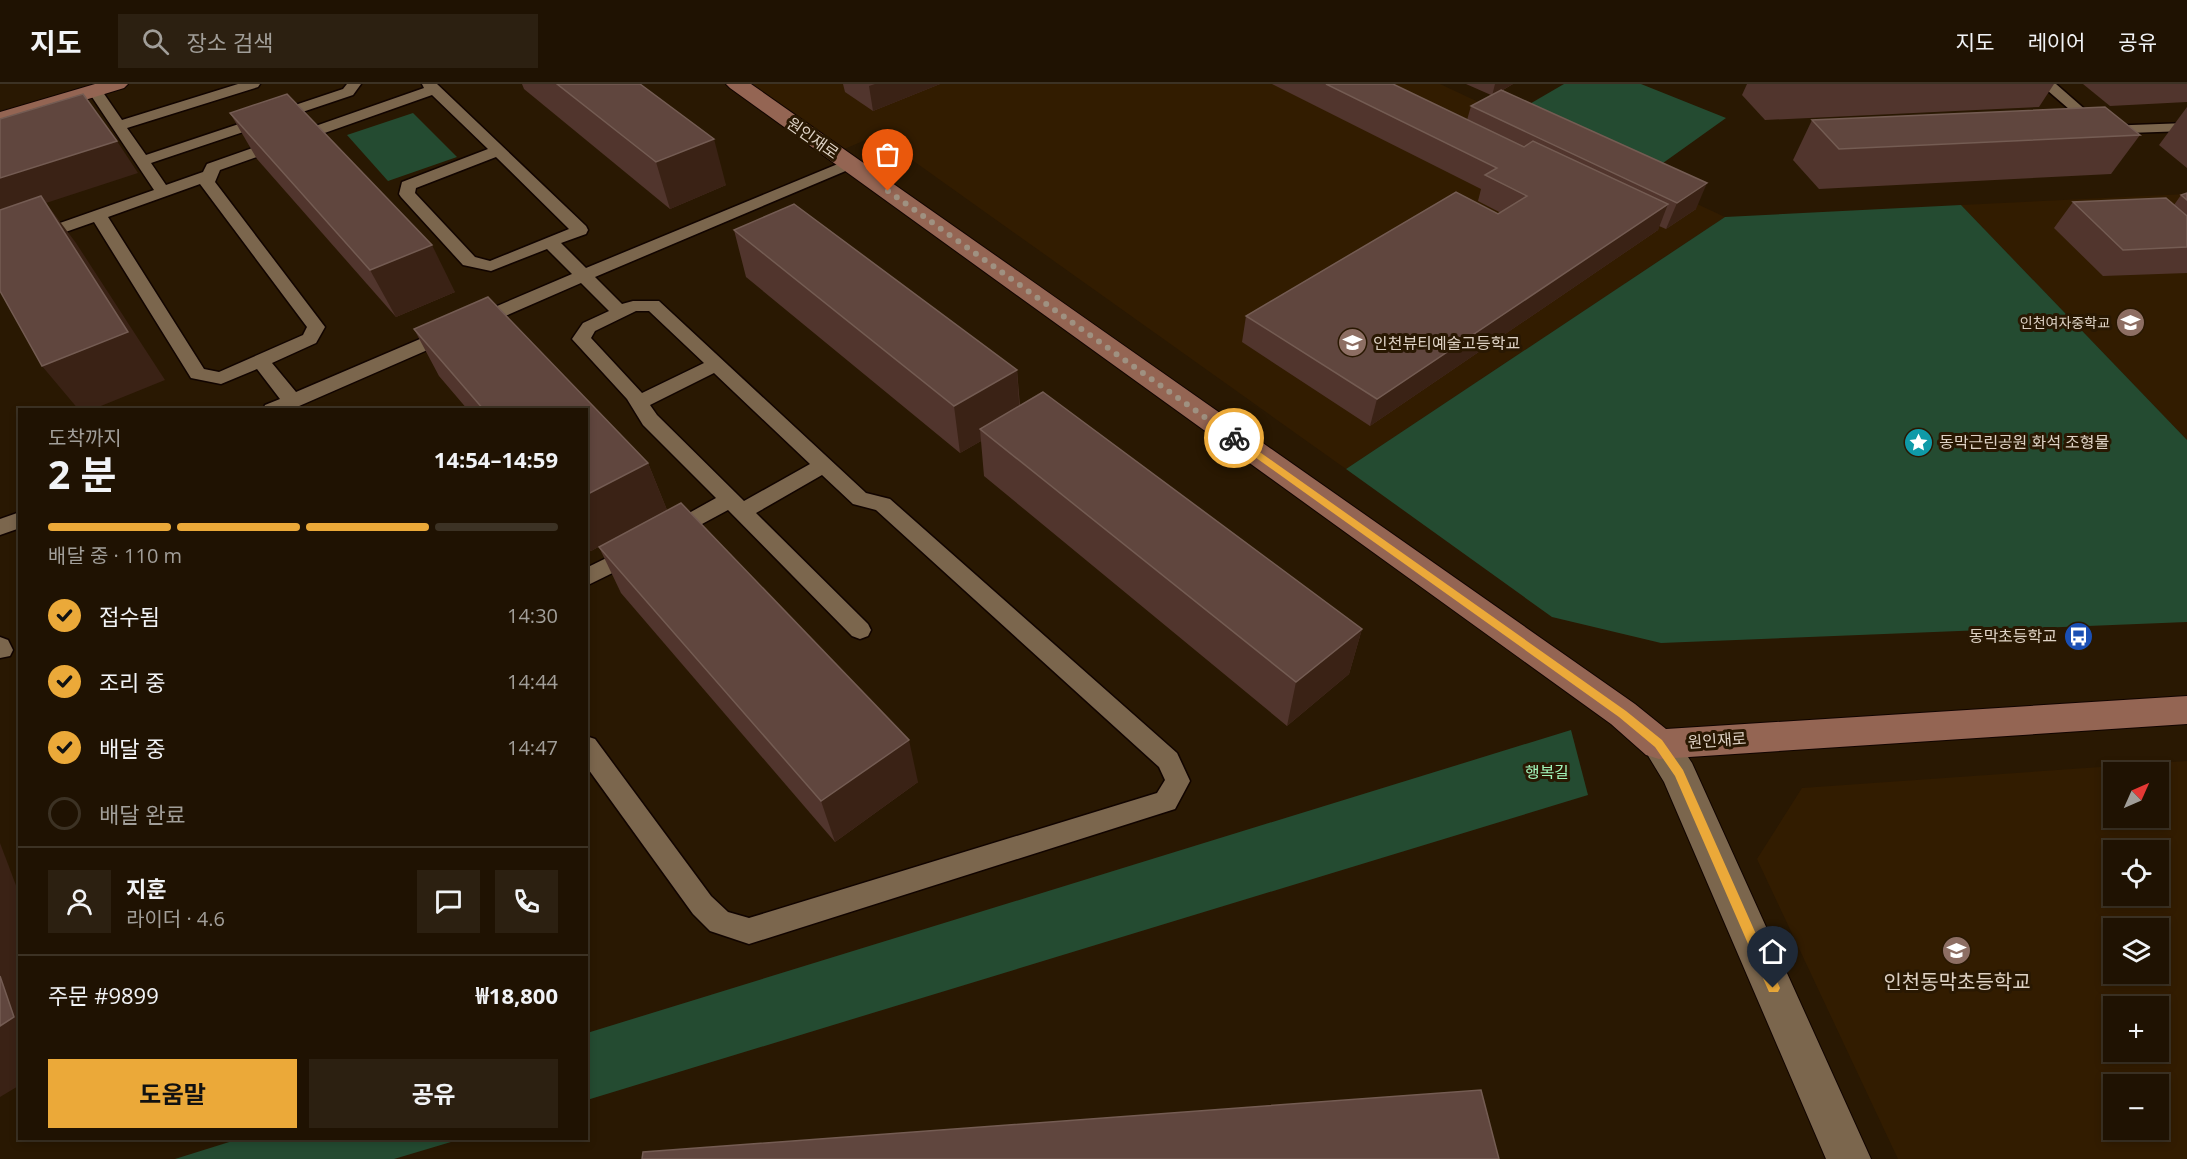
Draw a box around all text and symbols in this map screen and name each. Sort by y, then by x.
search box [118,14,538,68]
text: 지도 [30,23,82,61]
icon: search [139,25,172,58]
text: 장소 검색 [187,27,273,57]
text: 지도 [1956,28,1994,56]
text: 레이어 [2027,28,2085,56]
text: 공유 [2118,28,2157,56]
street label: 원인재로 [783,112,844,164]
pin [862,129,913,191]
icon: bag [871,138,904,171]
school or university icon: 인천여자중학교 [2115,307,2147,339]
place label: 인천여자중학교 [2020,313,2110,332]
school or university icon: 인천뷰티예술고등학교 [1336,327,1368,359]
place label: 인천뷰티예술고등학교 [1373,332,1520,354]
courier [1204,408,1264,468]
icon: bike [1218,422,1251,455]
text: 도착까지 [48,424,122,451]
place icon: 동막근린공원 화석 조형물 [1902,426,1934,458]
place label: 동막근린공원 화석 조형물 [1939,431,2109,453]
text: 14:54–14:59 [434,444,558,474]
text: 2 분 [48,447,116,500]
text: 배달 중 · 110 m [48,542,182,569]
icon: check [48,599,81,632]
text: 접수됨 [99,601,160,631]
text: 14:30 [507,602,558,629]
bus stop icon: 동막초등학교 [2062,620,2094,652]
place label: 동막초등학교 [1969,625,2057,647]
icon: check [48,665,81,698]
text: 조리 중 [99,667,165,697]
text: 14:44 [507,668,558,695]
street label: 원인재로 [1687,727,1747,753]
icon: check [48,731,81,764]
text: 배달 중 [99,733,165,763]
text: 14:47 [507,734,558,761]
park label: 행복길 [1525,761,1569,783]
north arrow [2103,762,2169,828]
map controls [2103,762,2169,1140]
text: 배달 완료 [99,799,186,829]
button: locate [2103,840,2169,906]
button: person [48,870,111,933]
button: chat [417,870,480,933]
button: phone [495,870,558,933]
text: 지훈 [126,873,166,903]
text: 라이더 · 4.6 [126,905,225,932]
button: layers [2103,918,2169,984]
pin [1747,926,1798,988]
icon: home [1756,935,1789,968]
school or university icon: 인천동막초등학교 [1941,935,1973,967]
place label: 인천동막초등학교 [1883,968,2031,995]
text: 주문 #9899 [48,980,159,1010]
text: ₩18,800 [476,980,558,1010]
button: + [2103,996,2169,1062]
button: 도움말 [48,1059,297,1128]
button: 공유 [309,1059,558,1128]
button: − [2103,1074,2169,1140]

